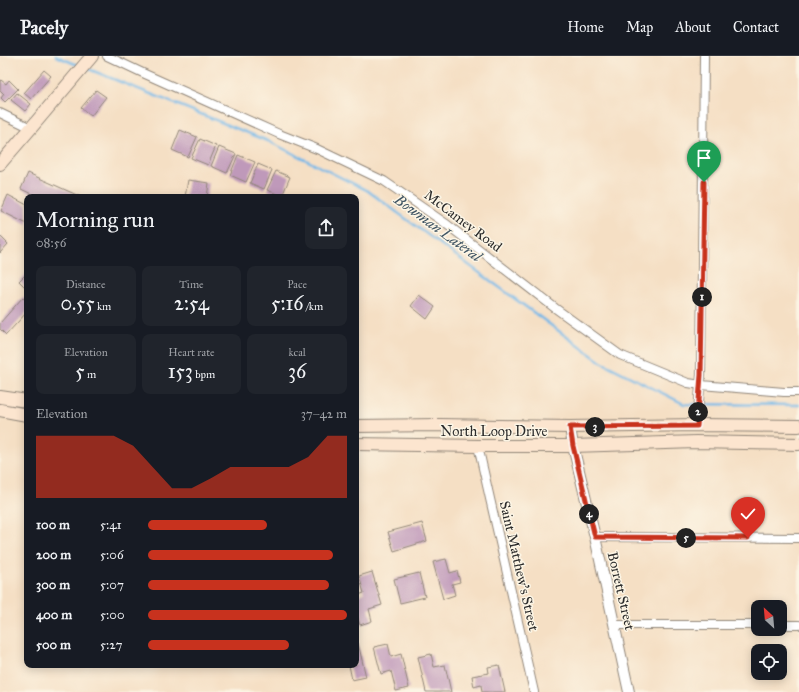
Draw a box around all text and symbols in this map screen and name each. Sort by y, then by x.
text: Pacely [20,16,68,39]
text: Home [567,19,604,36]
text: Map [626,19,653,36]
text: About [675,19,711,36]
text: Contact [733,19,779,36]
pin [687,141,721,182]
icon: arrive [693,147,715,169]
street label: McCamey Road [421,186,505,256]
water label: Bowman Lateral [390,190,487,267]
text: Morning run [36,206,155,233]
button: share [305,207,347,249]
text: 08:56 [36,235,66,251]
text: Distance [66,278,106,291]
text: Time [179,278,204,291]
text: Pace [287,278,307,291]
pin: 1 [692,287,712,307]
text: 1 [700,290,704,303]
text: 0.55 [60,291,95,315]
text: 2:54 [174,291,209,315]
text: 5:16 [271,291,304,315]
text: km [95,300,111,313]
text: /km [304,300,323,313]
text: Elevation [64,346,108,359]
text: Heart rate [168,346,215,359]
text: kcal [289,346,306,359]
text: 5 [75,359,85,383]
text: 153 [168,359,193,383]
text: 36 [288,359,306,383]
text: m [85,368,96,381]
text: bpm [193,368,215,381]
pin: 2 [688,402,708,422]
text: 2 [695,405,701,418]
text: Elevation [36,406,88,422]
text: 37–42 m [301,406,347,422]
pin: 3 [585,417,605,437]
text: 3 [593,420,597,433]
street label: North Loop Drive [441,423,548,440]
pin [731,497,765,538]
street label: Saint Matthew's Street [496,499,542,633]
icon: check [737,503,759,525]
pin: 4 [579,504,599,524]
text: 4 [586,507,592,520]
text: 100 m [36,517,70,533]
text: 5:41 [100,517,122,533]
pin: 5 [676,528,696,548]
text: 5 [683,531,689,544]
text: 200 m [36,547,71,563]
text: 5:06 [100,547,124,563]
street label: Borrett Street [604,550,638,632]
text: 300 m [36,577,70,593]
text: 5:07 [100,577,124,593]
north arrow [751,600,787,636]
map controls [751,600,787,680]
text: 400 m [36,607,72,623]
text: 5:00 [100,607,124,623]
text: 500 m [36,637,71,653]
text: 5:27 [100,637,122,653]
button: locate [751,644,787,680]

